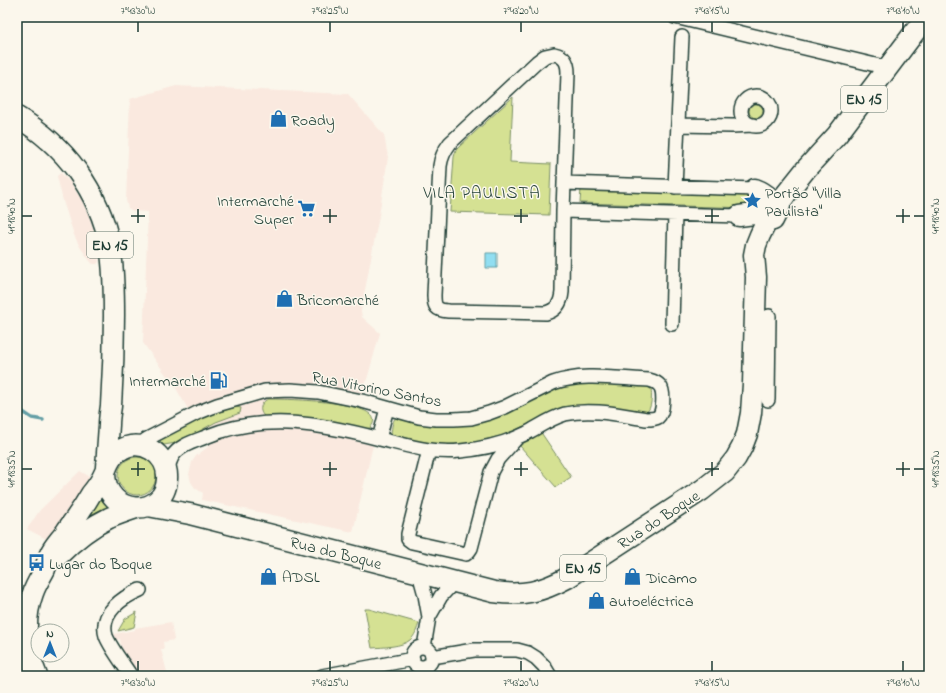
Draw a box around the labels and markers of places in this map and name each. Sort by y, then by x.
shop icon: Roady [268,109,288,129]
place label: Roady [291,109,335,133]
place label: Portão "Villa Paulista" [765,182,841,224]
place label: Intermarché Super [217,190,295,232]
place icon: Portão "Villa Paulista" [742,191,762,211]
supermarket icon: Intermarché Super [297,199,317,219]
shop icon: Bricomarché [274,289,294,309]
place label: Bricomarché [296,289,380,313]
place label: Intermarché [129,370,207,394]
fuel station icon: Intermarché [209,370,229,390]
bus stop icon: Lugar do Boque [26,553,46,573]
place label: Lugar do Boque [49,553,153,577]
shop icon: ADSL [259,566,279,586]
place label: ADSL [282,566,320,590]
shop icon: Dicamo [623,567,643,587]
place label: Dicamo [645,567,697,591]
shop icon: autoeléctrica [586,590,606,610]
place label: autoeléctrica [609,590,694,614]

